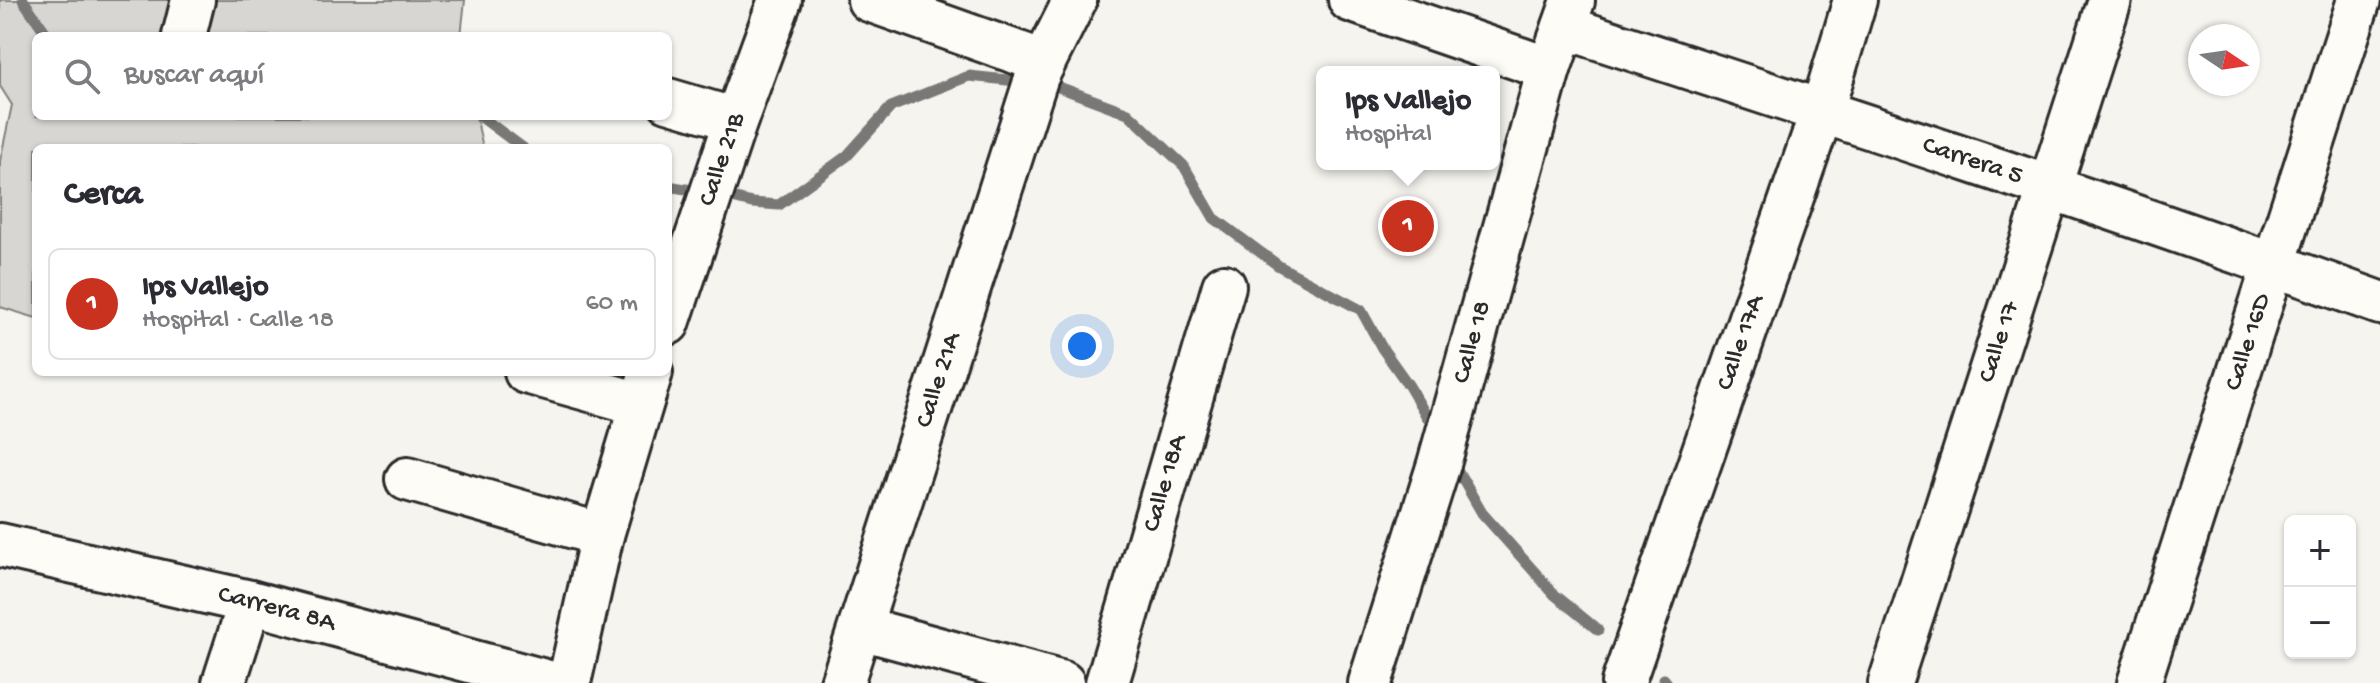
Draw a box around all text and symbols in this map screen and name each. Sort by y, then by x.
north arrow [2188,24,2260,96]
search box [32,32,672,120]
icon: search [60,54,104,98]
text: Buscar aquí [124,59,264,94]
popup [1316,66,1500,170]
text: Ips Vallejo [1345,85,1471,120]
street label: Calle 21B [693,109,753,210]
text: Hospital [1345,120,1432,151]
street label: Carrera 5 [1918,130,2027,193]
text: Cerca [64,176,142,216]
pin: 1 [1382,196,1434,256]
text: Ips Vallejo [142,271,268,306]
text: 1 [87,289,97,320]
text: 60 m [585,289,638,320]
street label: Calle 17A [1710,290,1773,395]
street label: Calle 16D [2219,290,2279,395]
street label: Calle 17 [1972,296,2028,387]
street label: Calle 18 [1447,297,1499,387]
text: Hospital · Calle 18 [142,306,334,337]
your location [1062,326,1102,366]
street label: Calle 21A [909,327,970,432]
street label: Calle 18A [1137,430,1195,536]
map controls [2284,515,2356,659]
button: + [2284,515,2356,587]
street label: Carrera 8A [215,580,340,640]
button: − [2284,587,2356,659]

